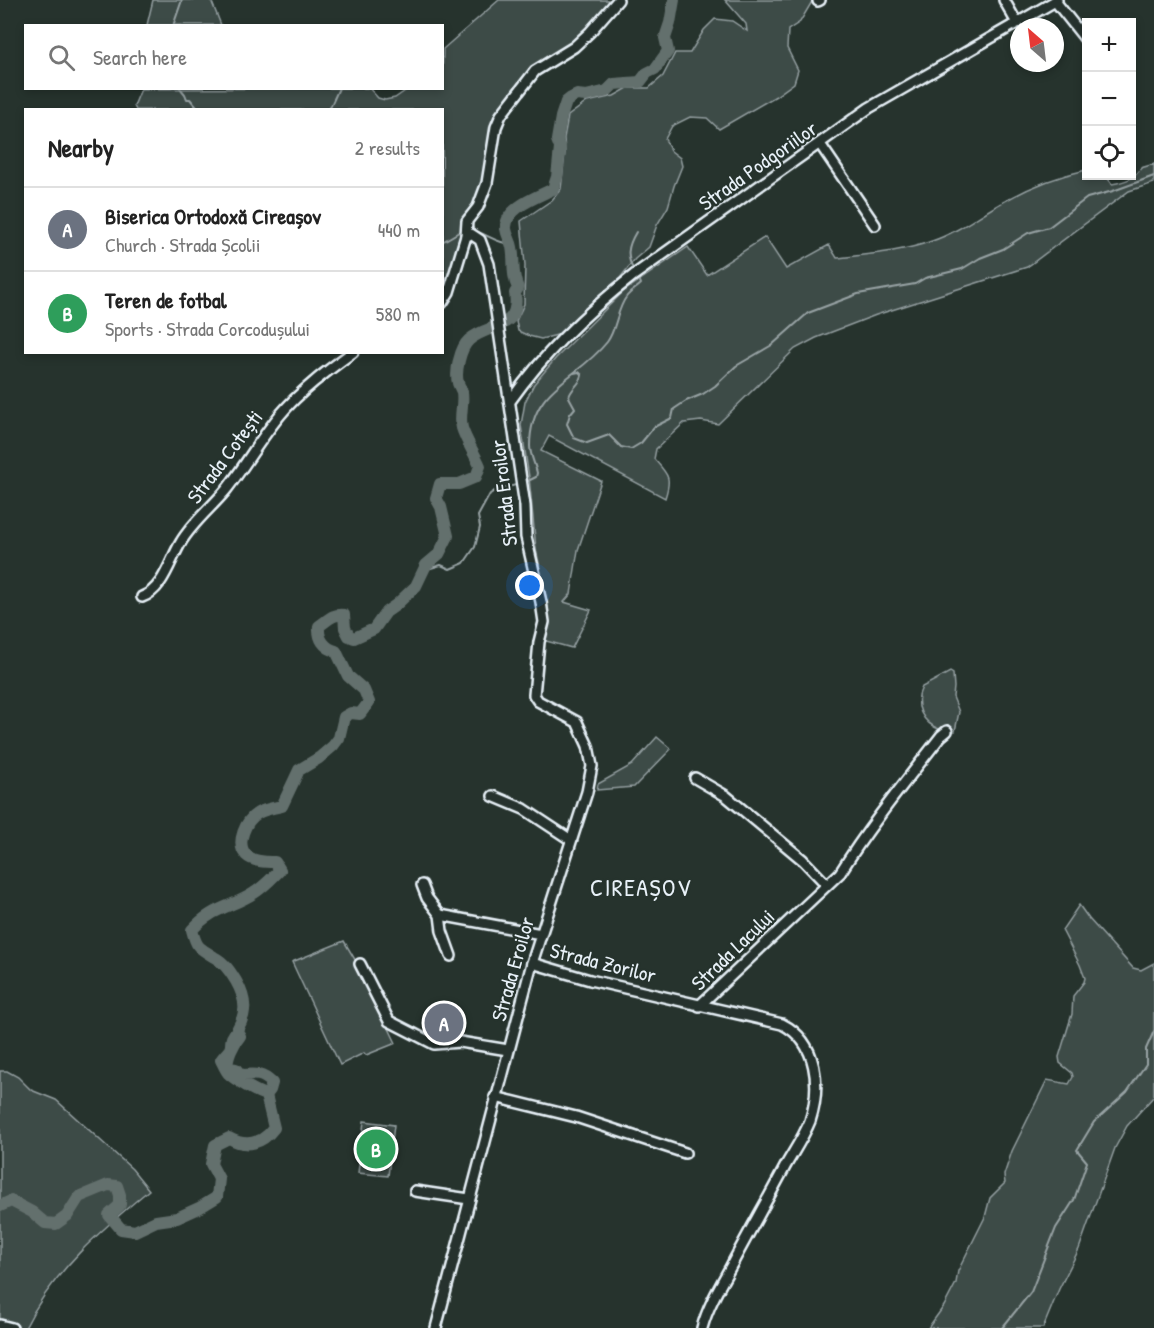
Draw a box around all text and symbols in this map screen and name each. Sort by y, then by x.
north arrow [1010,18,1064,72]
map controls [1082,18,1136,180]
button: + [1082,18,1136,72]
search box [24,24,444,90]
icon: search [45,41,78,74]
text: Search here [93,42,187,72]
button: − [1082,72,1136,126]
street label: Strada Podgoriilor [693,114,823,217]
button: locate [1082,126,1136,180]
text: Nearby [48,130,114,165]
text: 2 results [355,134,420,161]
text: Biserica Ortodoxă Cireașov [105,201,321,231]
text: A [63,216,72,243]
text: 440 m [378,216,420,243]
text: Church · Strada Școlii [105,231,261,258]
text: Teren de fotbal [105,285,227,315]
text: B [62,300,73,327]
text: 580 m [376,300,420,327]
text: Sports · Strada Corcodușului [105,315,310,342]
street label: Strada Cotești [180,404,269,509]
street label: Strada Eroilor [483,438,524,548]
your location [515,571,544,600]
district label: CIREAȘOV [590,871,692,903]
street label: Strada Lacului [685,902,781,997]
street label: Strada Eroilor [484,913,541,1024]
street label: Strada Zorilor [547,935,659,990]
pin: A [424,1000,464,1046]
pin: B [356,1126,395,1172]

